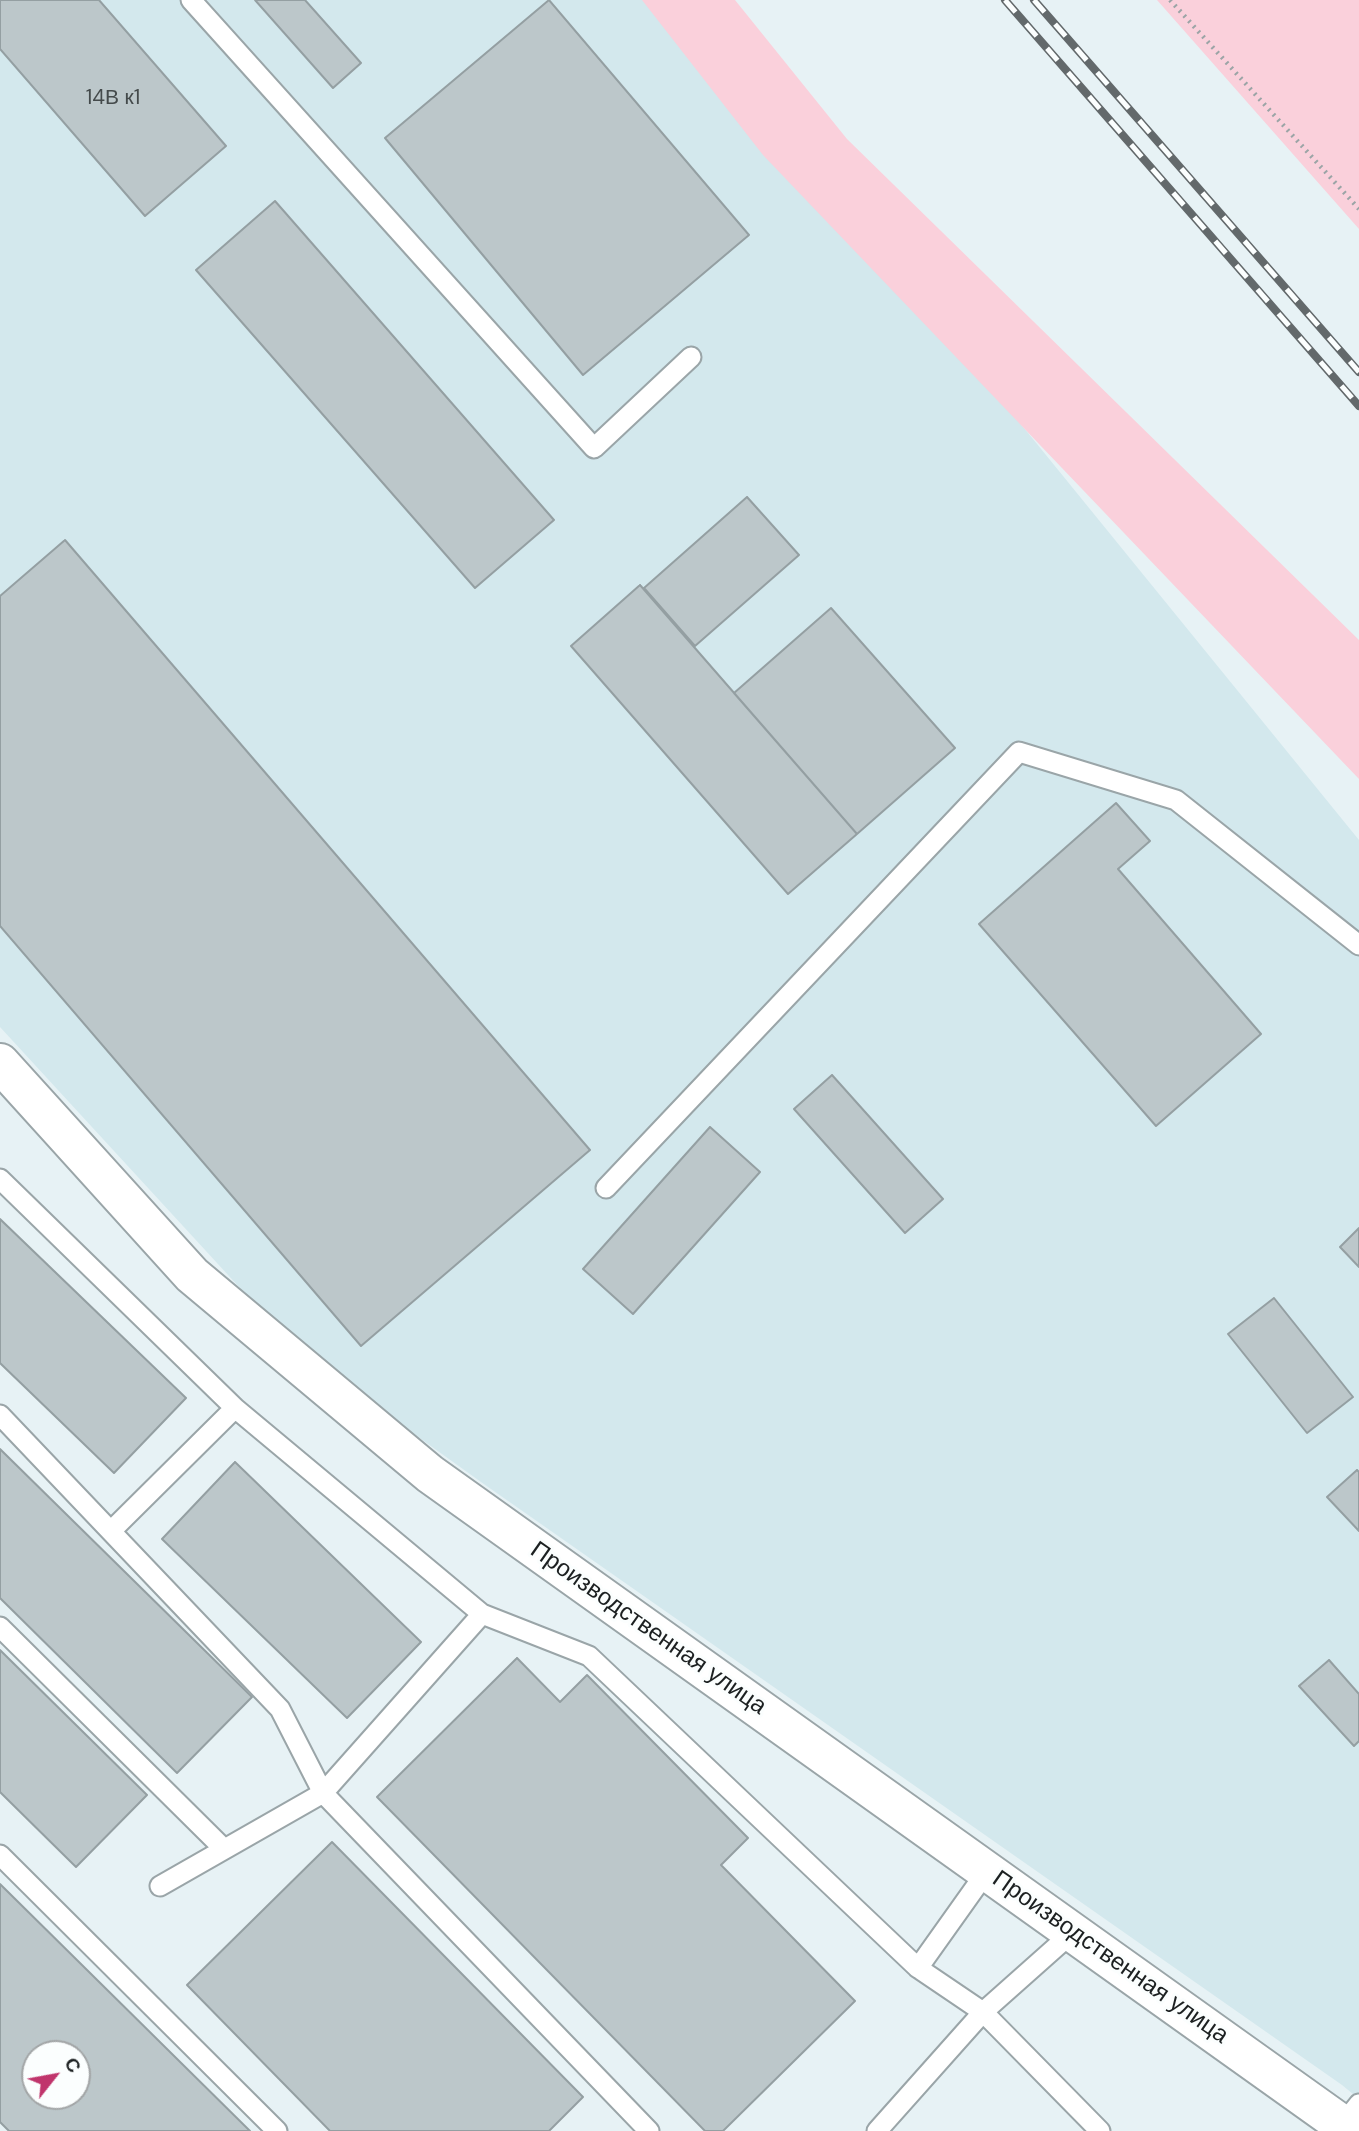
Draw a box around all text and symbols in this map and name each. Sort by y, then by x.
house number: 14В к1 [86,85,140,111]
street label: Производственная улица [524,1536,772,1722]
street label: Производственная улица [986,1865,1234,2051]
north arrow [21,2040,91,2110]
text: С [58,2053,87,2077]

